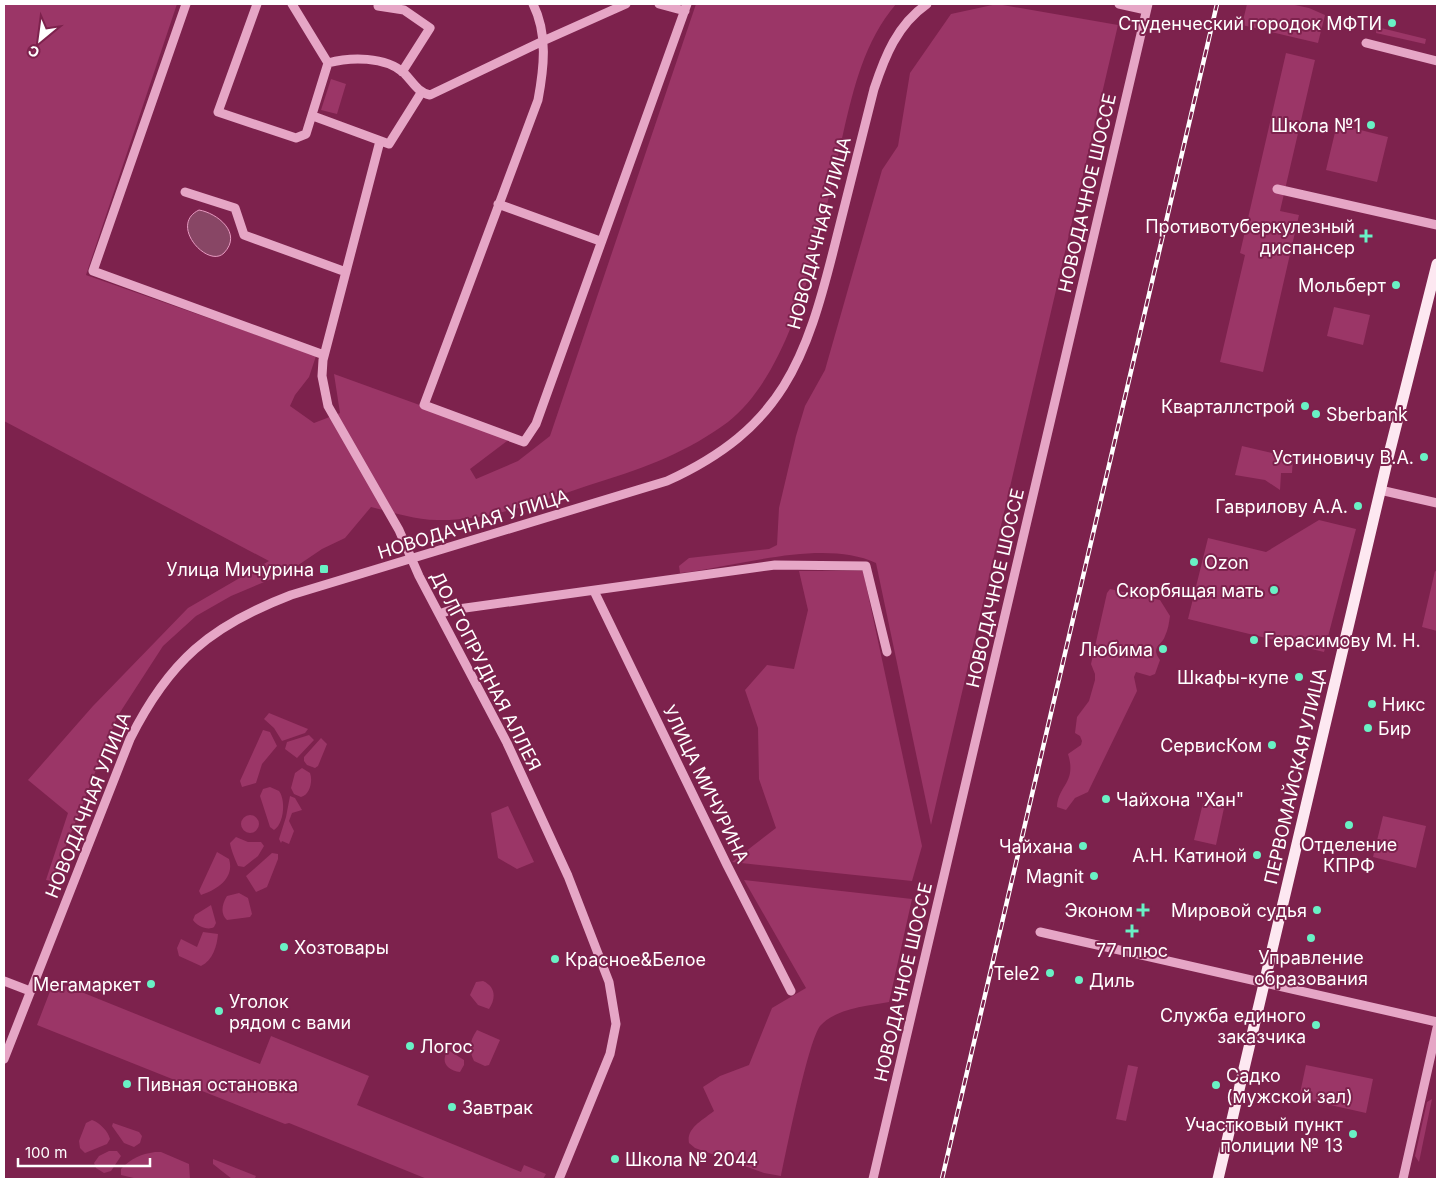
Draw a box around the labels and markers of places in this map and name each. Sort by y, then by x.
place label: Студенческий городок МФТИ [1118,13,1382,34]
marker: Студенческий городок МФТИ [1386,17,1398,29]
place label: Школа №1 [1271,115,1361,136]
marker: Школа №1 [1365,119,1377,131]
place label: Противотуберкулезный диспансер [1145,216,1355,258]
marker: Противотуберкулезный диспансер [1359,229,1373,243]
place label: Мольберт [1298,275,1387,296]
marker: Мольберт [1390,279,1402,291]
place label: Кварталлстрой [1161,396,1295,417]
marker: Кварталлстрой [1299,400,1311,412]
place label: Sberbank [1326,404,1408,425]
marker: Sberbank [1310,408,1322,420]
place label: Устиновичу В.А. [1272,447,1414,468]
marker: Устиновичу В.А. [1418,451,1430,463]
place label: Гаврилову А.А. [1215,496,1348,517]
marker: Гаврилову А.А. [1352,500,1364,512]
place label: Ozon [1204,552,1249,573]
marker: Ozon [1188,556,1200,568]
place label: Улица Мичурина [166,559,314,580]
marker: Улица Мичурина [318,563,330,575]
place label: Скорбящая мать [1116,580,1264,601]
marker: Скорбящая мать [1268,584,1280,596]
place label: Герасимову М. Н. [1264,630,1421,651]
marker: Герасимову М. Н. [1248,634,1260,646]
place label: Любима [1079,639,1153,660]
marker: Любима [1157,643,1169,655]
place label: Шкафы-купе [1177,667,1289,688]
marker: Шкафы-купе [1293,671,1305,683]
place label: Никс [1382,694,1426,715]
marker: Никс [1366,698,1378,710]
place label: Бир [1378,718,1411,739]
marker: Бир [1362,722,1374,734]
place label: СервисКом [1160,735,1262,756]
marker: СервисКом [1266,739,1278,751]
place label: Чайхона "Хан" [1116,789,1244,810]
marker: Чайхона "Хан" [1100,793,1112,805]
marker: Отделение КПРФ [1343,819,1355,831]
place label: Отделение КПРФ [1301,834,1397,876]
place label: Чайхана [999,836,1073,857]
marker: Чайхана [1077,840,1089,852]
place label: А.Н. Катиной [1132,845,1247,866]
marker: А.Н. Катиной [1251,849,1263,861]
place label: Magnit [1026,866,1084,887]
marker: Magnit [1088,870,1100,882]
place label: Эконом [1064,900,1133,921]
place label: Мировой судья [1171,900,1307,921]
marker: Эконом [1137,904,1149,916]
marker: Мировой судья [1311,904,1323,916]
marker: 77 плюс [1126,925,1138,937]
marker: Управление образования [1305,932,1317,944]
place label: Хозтовары [294,937,389,958]
place label: 77 плюс [1096,940,1168,961]
marker: Хозтовары [278,941,290,953]
place label: Управление образования [1254,947,1368,989]
place label: Красное&Белое [565,949,706,970]
marker: Красное&Белое [549,953,561,965]
place label: Tele2 [993,963,1040,984]
marker: Tele2 [1044,967,1056,979]
place label: Диль [1089,970,1135,991]
place label: Мегамаркет [33,974,142,995]
marker: Диль [1073,974,1085,986]
marker: Мегамаркет [145,978,157,990]
place label: Уголок рядом с вами [229,991,351,1033]
marker: Уголок рядом с вами [213,1005,225,1017]
place label: Служба единого заказчика [1160,1005,1306,1047]
marker: Служба единого заказчика [1310,1019,1322,1031]
place label: Логос [420,1036,473,1057]
marker: Логос [404,1040,416,1052]
place label: Садко (мужской зал) [1226,1065,1353,1107]
place label: Пивная остановка [137,1074,298,1095]
marker: Пивная остановка [121,1078,133,1090]
marker: Садко (мужской зал) [1210,1079,1222,1091]
place label: Завтрак [462,1097,533,1118]
marker: Завтрак [446,1101,458,1113]
place label: Участковый пункт полиции № 13 [1185,1114,1344,1156]
marker: Участковый пункт полиции № 13 [1347,1128,1359,1140]
place label: Школа № 2044 [625,1149,758,1170]
marker: Школа № 2044 [609,1153,621,1165]

